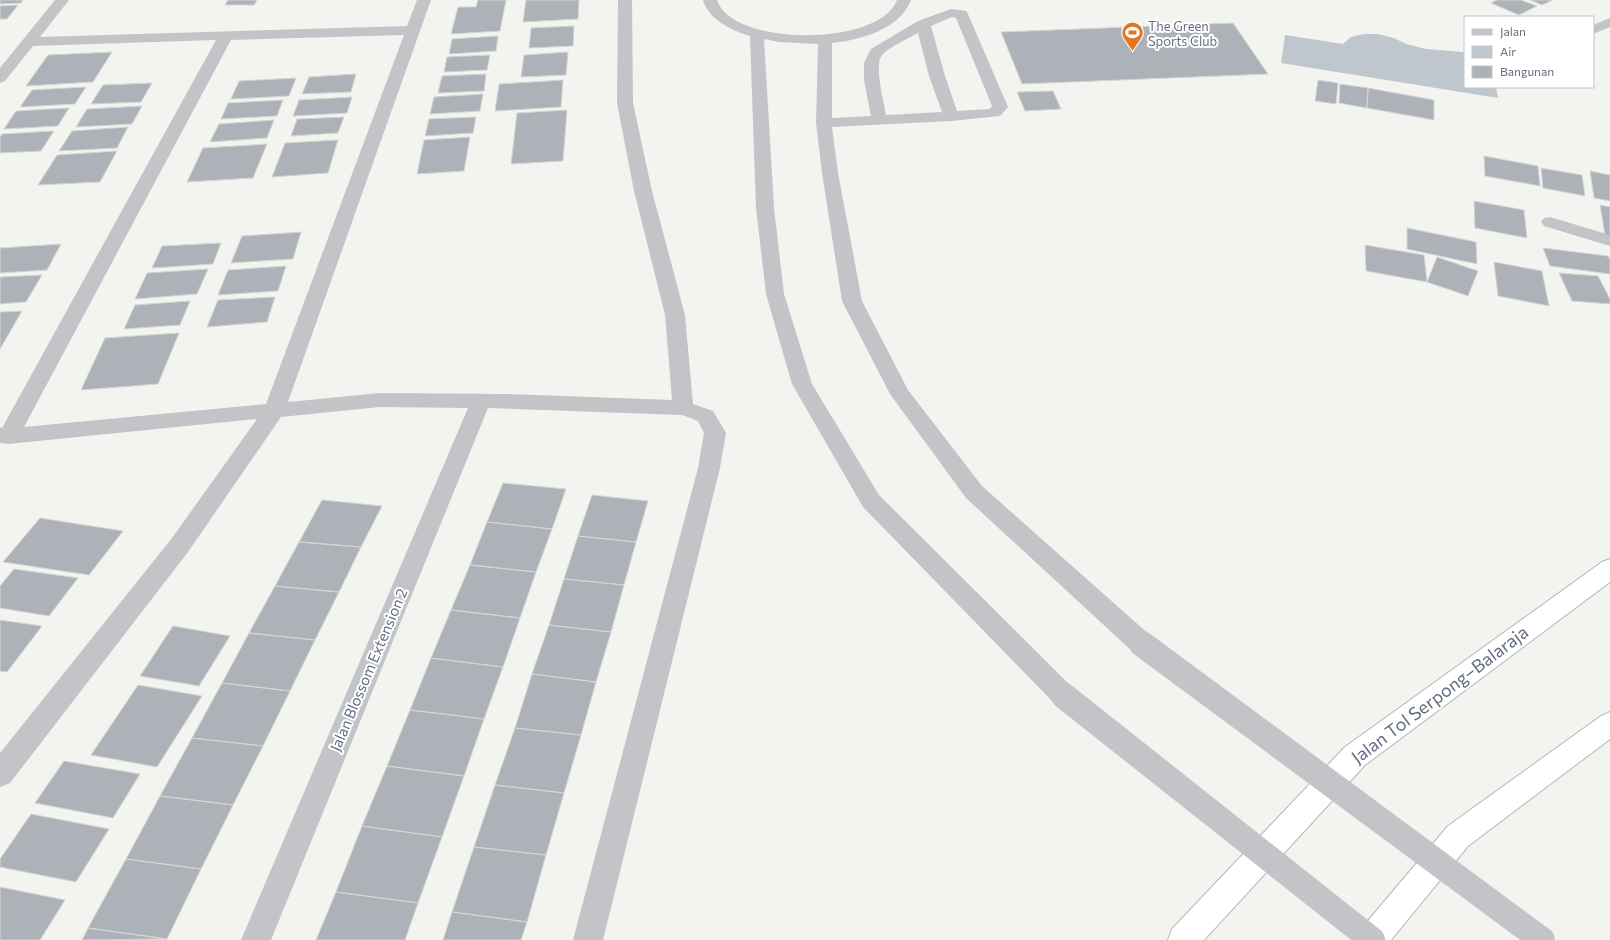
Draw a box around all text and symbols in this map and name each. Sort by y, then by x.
legend [1464,16,1594,88]
place label: The Green Sports Club [1148,18,1217,49]
sports icon: The Green Sports Club [1119,20,1145,53]
text: Jalan [1500,24,1526,39]
text: Air [1500,44,1516,58]
text: Bangunan [1500,64,1554,78]
street label: Jalan Blossom Extension 2 [326,586,411,754]
street label: Jalan Tol Serpong–Balaraja [1347,621,1532,768]

